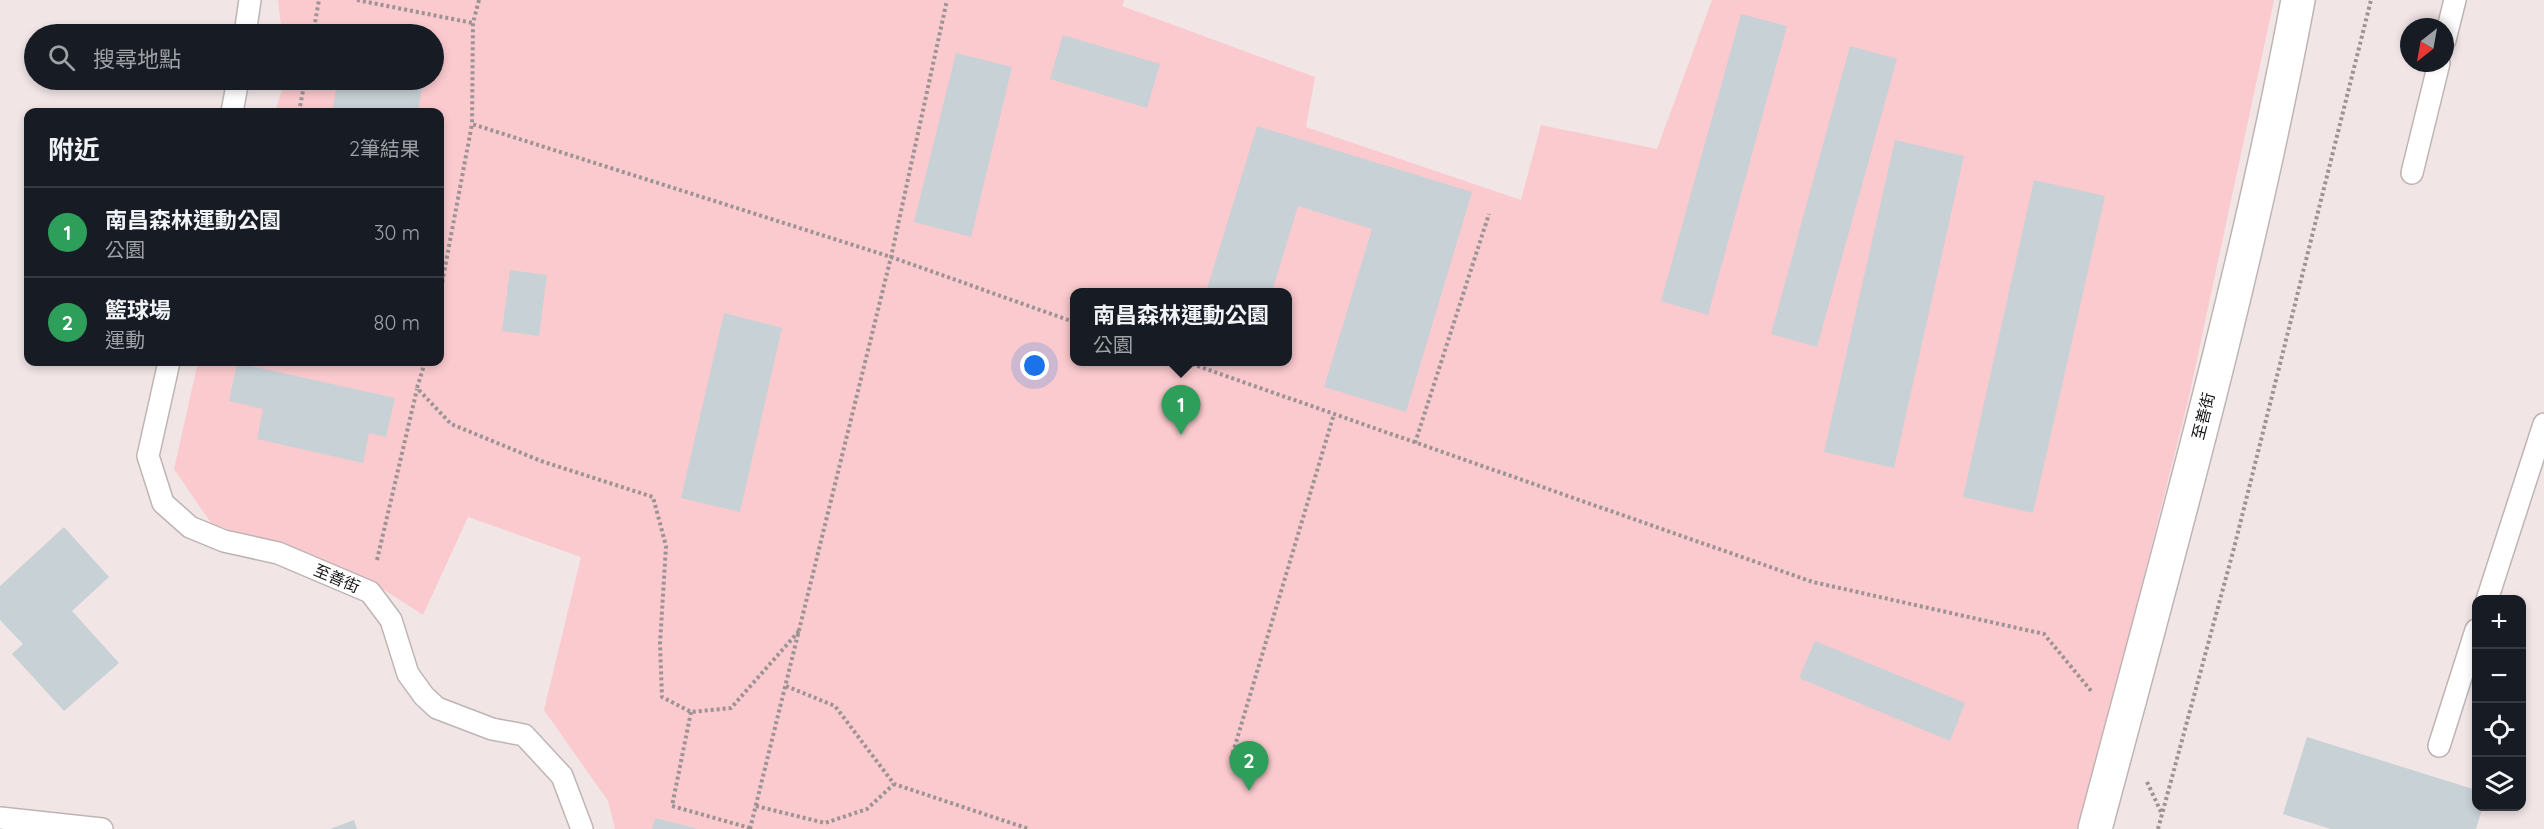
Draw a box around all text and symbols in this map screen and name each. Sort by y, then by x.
north arrow [2400,18,2454,72]
search box [24,24,444,90]
icon: search [45,41,78,74]
text: 搜尋地點 [93,45,181,73]
text: 附近 [48,133,100,166]
text: 2筆結果 [349,136,420,161]
text: 南昌森林運動公園 [105,206,281,234]
text: 1 [64,220,71,245]
text: 30 m [374,220,420,245]
text: 公園 [105,237,145,262]
popup [1070,288,1292,366]
text: 籃球場 [105,296,171,324]
text: 南昌森林運動公園 [1093,301,1269,329]
text: 2 [62,310,73,335]
text: 80 m [374,310,420,335]
text: 運動 [105,327,145,352]
text: 公園 [1093,332,1133,357]
your location [1020,351,1049,380]
pin: 1 [1162,386,1200,435]
street label: 至善街 [2187,390,2219,442]
street label: 至善街 [311,559,363,597]
map controls [2472,595,2526,811]
button: + [2472,595,2526,649]
button: − [2472,649,2526,703]
button: locate [2472,703,2526,757]
pin: 2 [1230,742,1268,791]
button: layers [2472,757,2526,811]

